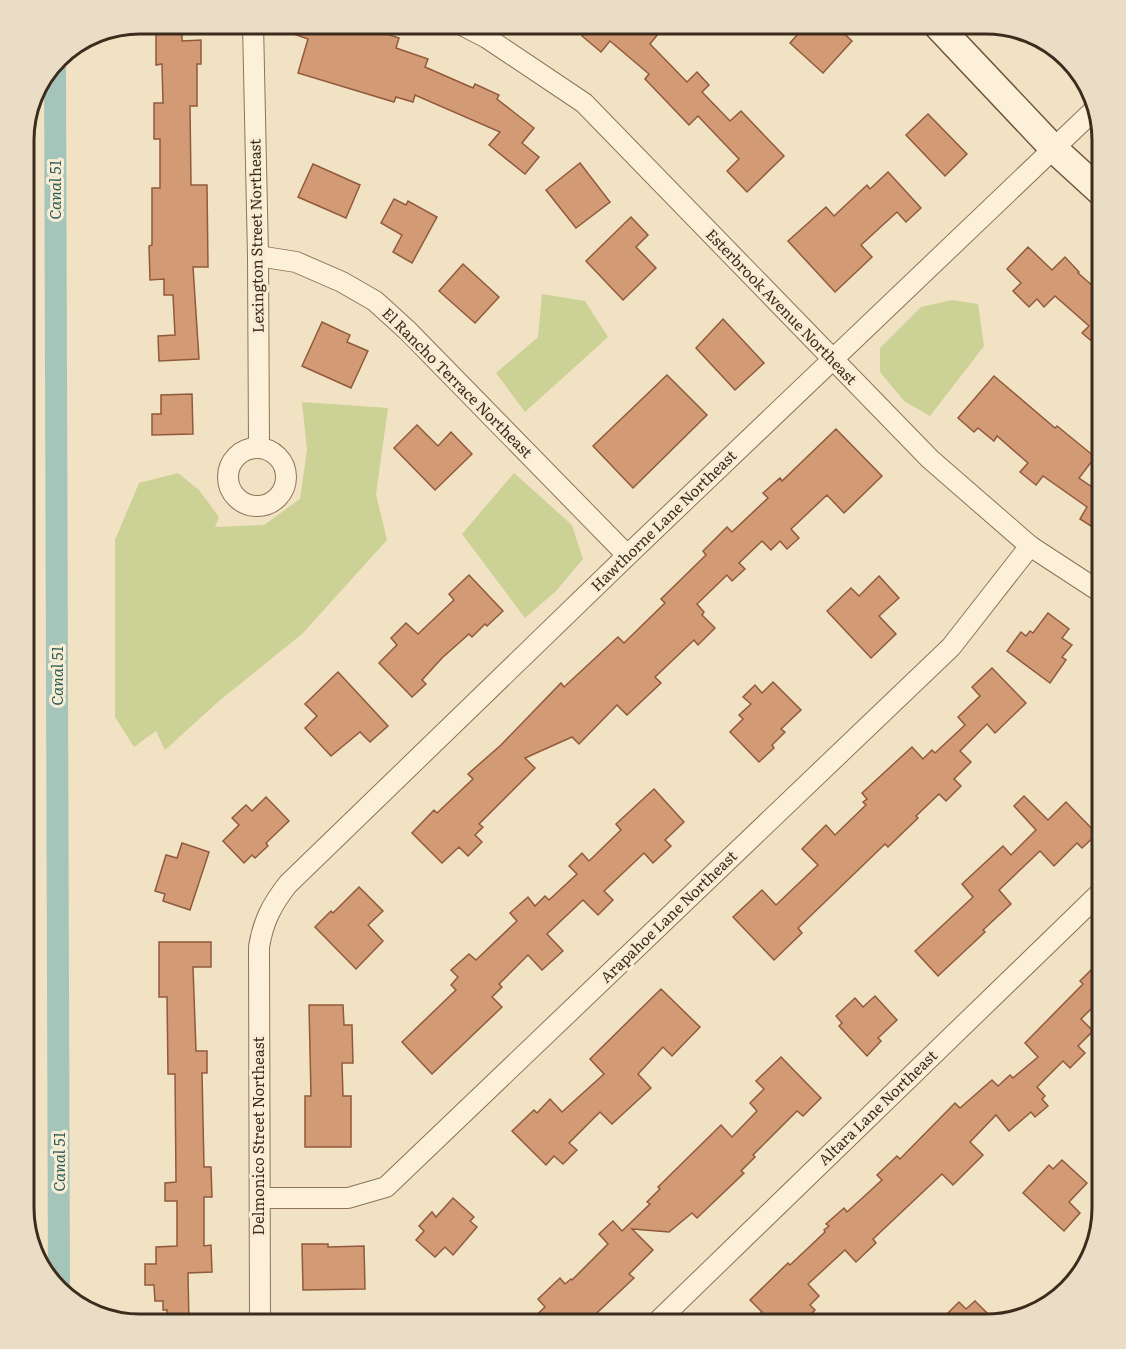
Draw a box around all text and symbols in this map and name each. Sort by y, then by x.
street label: Lexington Street Northeast [242,139,269,333]
water label: Canal 51 [42,160,66,220]
street label: Esterbrook Avenue Northeast [701,223,863,389]
street label: El Rancho Terrace Northeast [378,301,539,462]
street label: Hawthorne Lane Northeast [585,444,741,596]
water label: Canal 51 [44,646,68,706]
street label: Arapahoe Lane Northeast [594,844,742,988]
street label: Delmonico Street Northeast [246,1037,269,1235]
street label: Altara Lane Northeast [812,1044,942,1170]
water label: Canal 51 [46,1132,70,1192]

